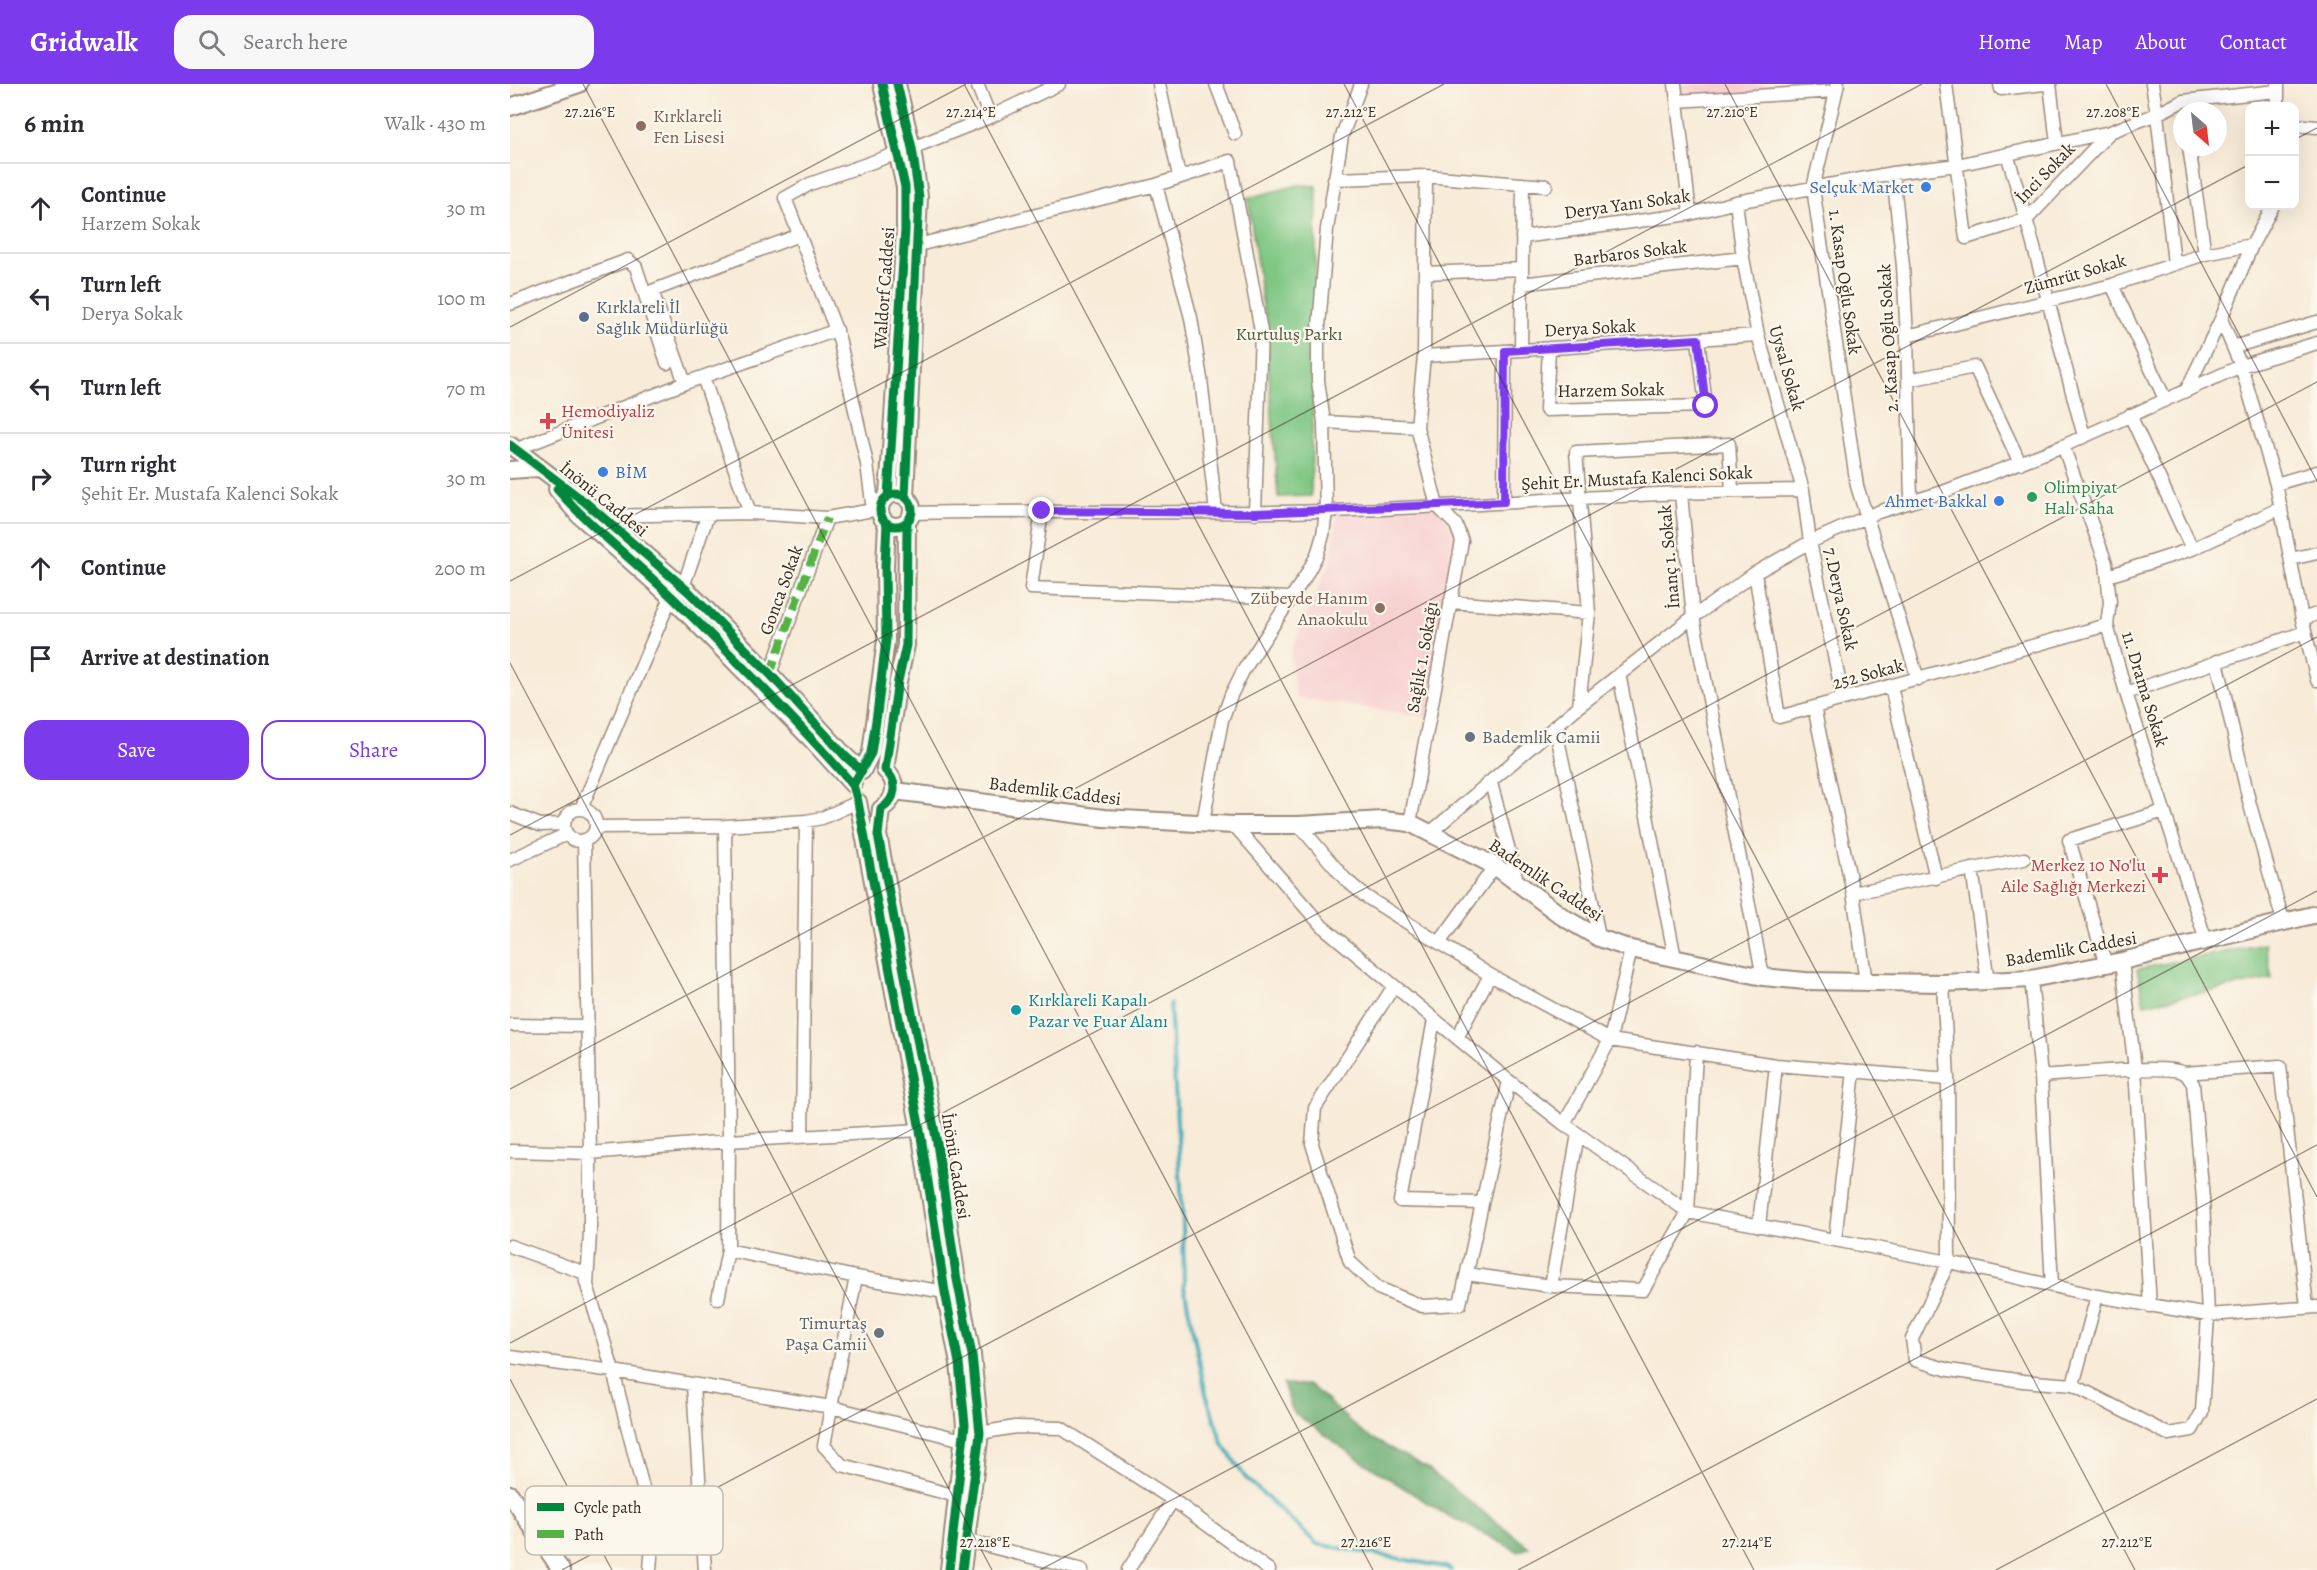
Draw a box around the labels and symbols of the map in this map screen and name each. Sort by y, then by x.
text: 27.216°E [565,102,615,122]
text: 27.214°E [946,102,996,122]
text: 27.212°E [1326,102,1376,122]
text: 27.210°E [1706,102,1758,122]
text: 27.208°E [2086,102,2140,122]
north arrow [2173,102,2227,156]
place label: Kırklareli Fen Lisesi [653,104,725,149]
marker: Kırklareli Fen Lisesi [634,119,648,133]
street label: İnci Sokak [2010,137,2080,209]
place label: Selçuk Market [1810,175,1914,199]
marker: Selçuk Market [1919,180,1933,194]
street label: Derya Yanı Sokak [1562,183,1692,225]
street label: 1. Kasap Oğlu Sokak [1823,208,1867,356]
street label: Waldorf Caddesi [868,226,900,351]
street label: Barbaros Sokak [1572,234,1688,272]
street label: Zümrüt Sokak [2021,248,2129,300]
street label: 2. Kasap Oğlu Sokak [1872,263,1904,413]
place label: Kırklareli İl Sağlık Müdürlüğü [596,295,729,340]
marker: Kırklareli İl Sağlık Müdürlüğü [577,310,591,324]
street label: Derya Sokak [1544,314,1636,342]
park label: Kurtuluş Parkı [1235,322,1343,346]
street label: Uysal Sokak [1763,322,1811,414]
street label: Harzem Sokak [1557,377,1665,403]
route start [1692,392,1718,418]
place label: Hemodiyaliz Ünitesi [561,399,655,444]
marker: Hemodiyaliz Ünitesi [539,412,557,430]
street label: İnönü Caddesi [555,456,653,542]
place label: BİM [615,460,648,484]
street label: Şehit Er. Mustafa Kalenci Sokak [1521,460,1753,496]
marker: BİM [596,465,610,479]
place label: Olimpiyat Halı Saha [2044,475,2118,520]
place label: Ahmet Bakkal [1884,489,1988,513]
marker: Olimpiyat Halı Saha [2025,490,2039,504]
marker: Ahmet Bakkal [1992,494,2006,508]
route end [1028,497,1054,523]
street label: İnanç 1. Sokak [1652,504,1686,610]
street label: Gonca Sokak [754,542,808,638]
street label: 7.Derya Sokak [1818,545,1864,653]
place label: Zübeyde Hanım Anaokulu [1250,586,1368,631]
street label: Sağlık 1. Sokağı [1400,599,1444,715]
marker: Zübeyde Hanım Anaokulu [1373,601,1387,615]
street label: 11. Drama Sokak [2116,628,2174,750]
street label: 252 Sokak [1830,653,1906,695]
place label: Bademlik Camii [1482,725,1601,749]
marker: Bademlik Camii [1463,730,1477,744]
street label: Bademlik Caddesi [987,771,1123,811]
street label: Bademlik Caddesi [1484,833,1608,927]
place label: Merkez 10 No'lu Aile Sağlığı Merkezi [2000,853,2146,898]
marker: Merkez 10 No'lu Aile Sağlığı Merkezi [2151,866,2169,884]
street label: Bademlik Caddesi [2003,926,2139,972]
place label: Kırklareli Kapalı Pazar ve Fuar Alanı [1028,988,1168,1033]
marker: Kırklareli Kapalı Pazar ve Fuar Alanı [1009,1003,1023,1017]
street label: İnönü Caddesi [936,1111,976,1221]
place label: Timurtaş Paşa Camii [785,1311,867,1356]
marker: Timurtaş Paşa Camii [872,1326,886,1340]
legend [525,1486,723,1555]
text: Cycle path [574,1497,642,1519]
text: Path [574,1524,604,1546]
text: 27.218°E [960,1532,1010,1552]
text: 27.216°E [1341,1532,1391,1552]
text: 27.214°E [1722,1532,1772,1552]
text: 27.212°E [2102,1532,2152,1552]

